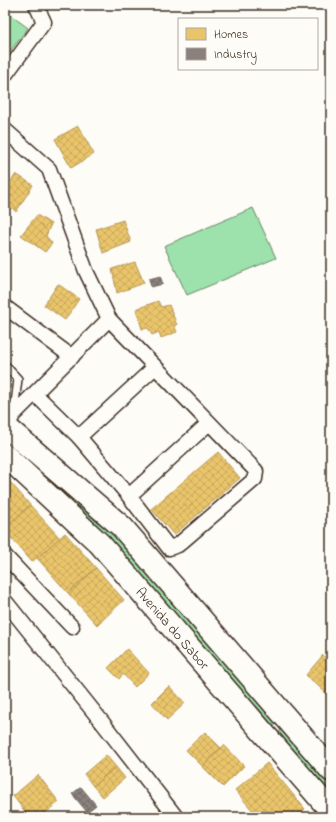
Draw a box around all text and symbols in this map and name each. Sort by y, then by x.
legend [178,18,318,70]
text: Homes [214,26,248,44]
text: Industry [214,46,257,65]
street label: Avenida do Sabor [130,583,214,675]

